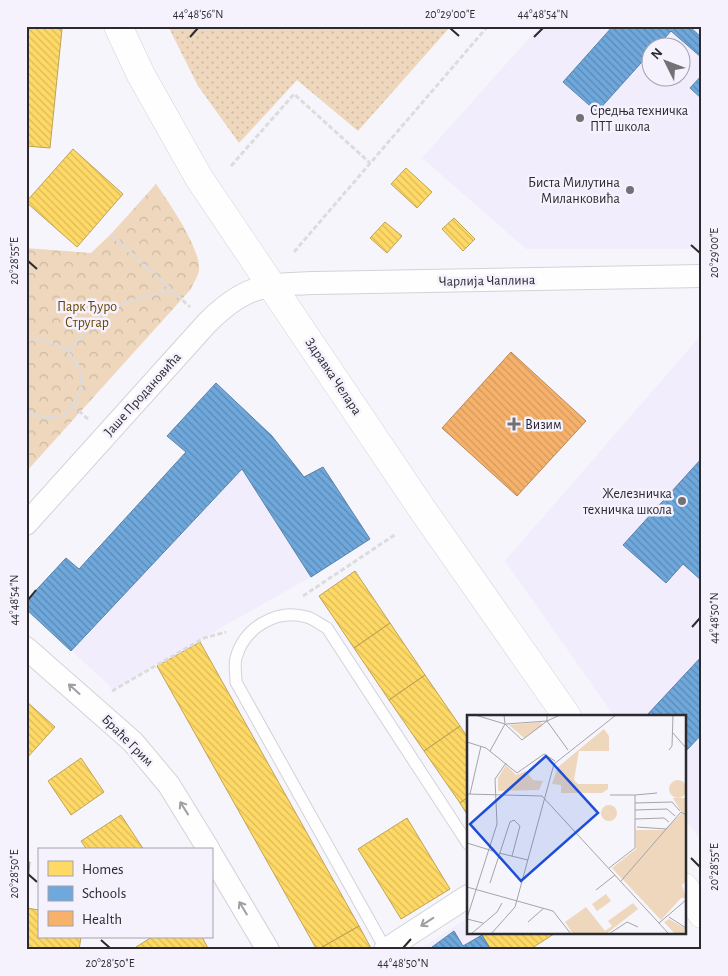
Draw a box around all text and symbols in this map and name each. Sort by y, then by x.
text: 44°48'56"N [173,8,223,20]
text: 20°29'00"E [425,8,475,20]
text: 44°48'54"N [518,8,568,20]
north arrow [640,38,690,88]
text: N [649,46,666,62]
place label: Средња техничка ПТТ школа [590,104,689,134]
marker: Средња техничка ПТТ школа [574,112,586,124]
place label: Биста Милутина Миланковића [528,176,621,206]
marker: Биста Милутина Миланковића [624,184,636,196]
text: 20°29'00"E [708,228,720,278]
text: 20°28'55"E [8,237,20,285]
street label: Чарлија Чаплина [438,273,536,289]
park label: Парк Ђуро Стругар [57,300,117,330]
street label: Здравка Челара [302,335,364,418]
street label: Јаше Продановића [102,350,184,439]
marker: Визим [507,417,521,431]
place label: Визим [525,418,562,432]
place label: Железничка техничка школа [582,487,673,517]
marker: Железничка техничка школа [676,495,688,507]
text: 44°48'54"N [8,575,20,625]
text: 44°48'50"N [708,592,720,644]
one-way arrow [67,684,80,695]
street label: Браће Грим [99,712,156,769]
inset map [467,715,686,934]
one-way arrow [178,801,188,815]
text: 20°28'55"E [708,843,720,891]
legend [38,848,212,938]
text: 20°28'50"E [8,849,20,898]
text: Homes [82,862,124,877]
text: Schools [82,886,126,901]
one-way arrow [238,901,248,915]
text: Health [82,912,122,927]
one-way arrow [420,917,434,928]
text: 20°28'50"E [86,957,135,969]
text: 44°48'50"N [377,957,429,969]

